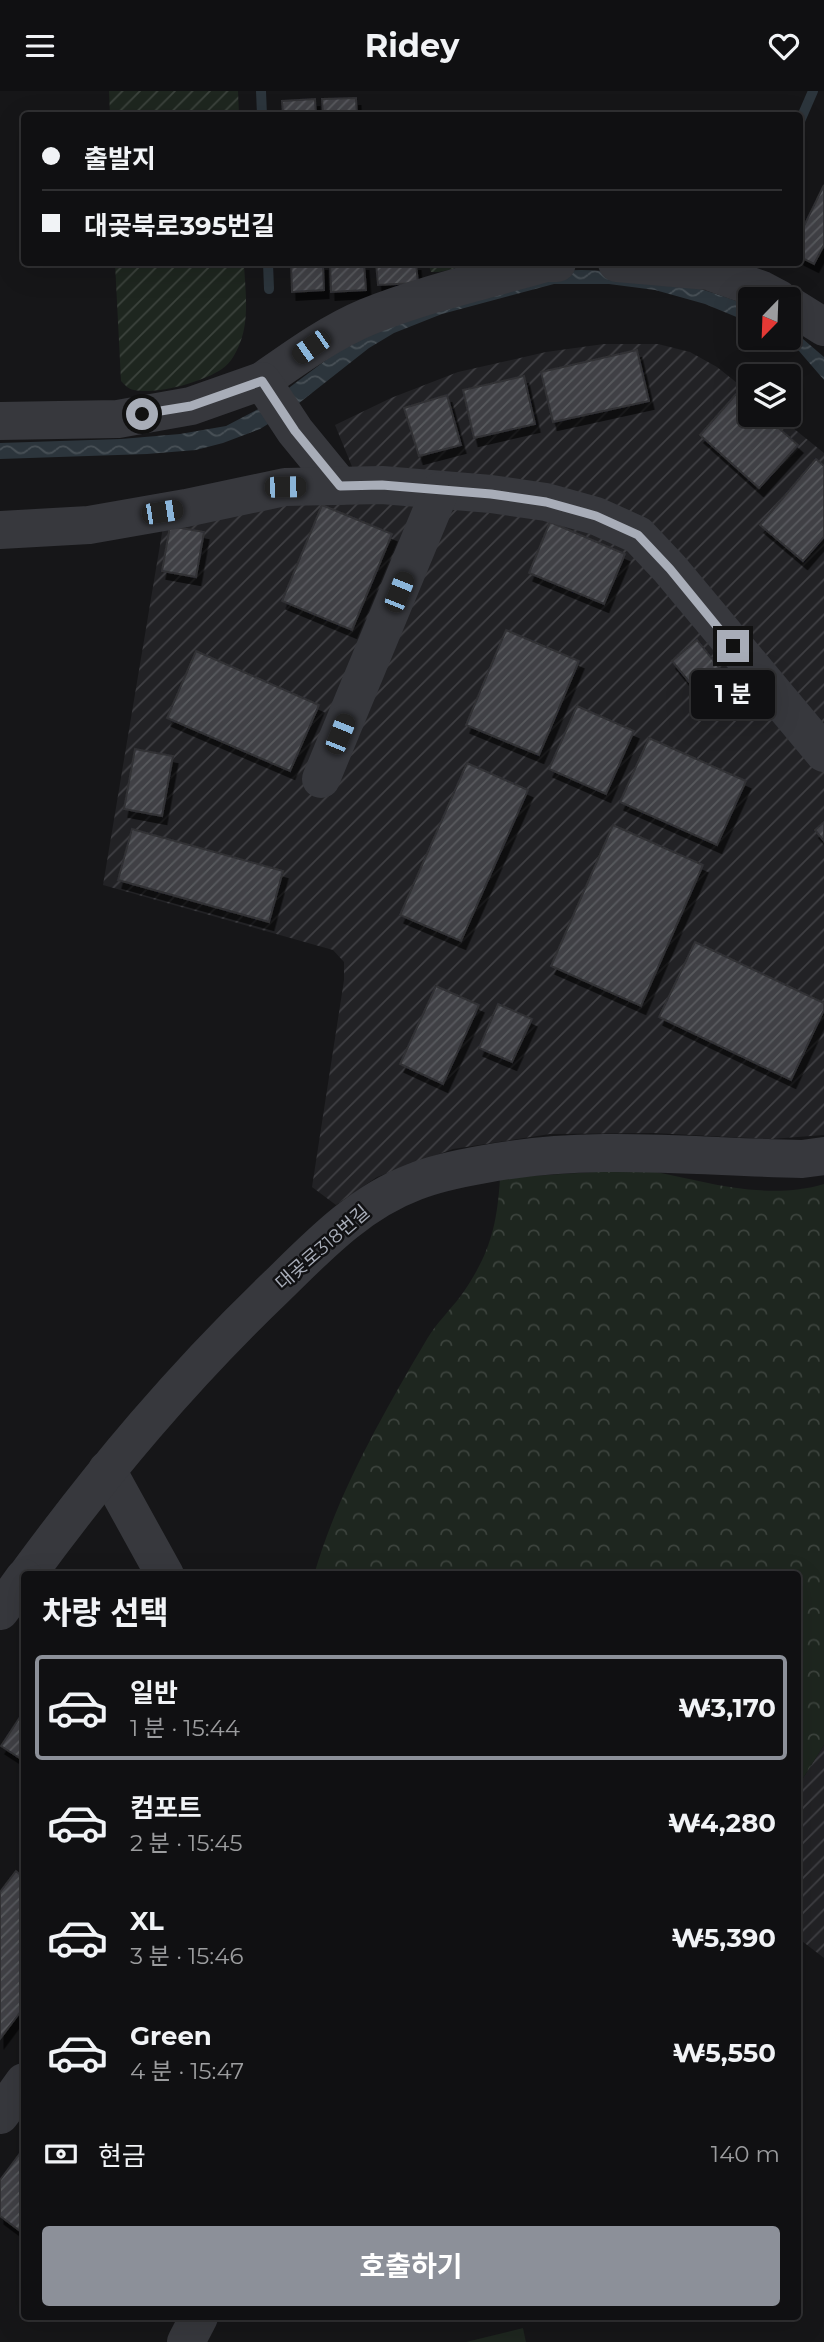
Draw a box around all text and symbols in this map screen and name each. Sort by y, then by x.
text: Ridey [365,26,459,65]
icon: menu [21,27,59,65]
icon: heart [765,27,803,65]
text: 출발지 [84,143,156,175]
text: 대곶북로395번길 [84,210,275,242]
north arrow [738,287,802,350]
map controls [738,287,801,427]
car [288,326,335,368]
button: layers [738,364,801,427]
route start [126,398,158,430]
car [264,476,307,498]
car [140,498,185,526]
car [382,569,417,615]
route end [717,630,749,662]
callout: 1 분 [691,671,775,719]
text: 1 분 [715,680,751,708]
car [323,711,358,757]
street label: 대곶로318번길 [271,1200,374,1294]
text: 차량 선택 [42,1593,169,1632]
icon: car [46,1676,109,1739]
text: 일반 [130,1677,178,1709]
text: ₩3,170 [678,1692,776,1724]
text: 1 분 · 15:44 [130,1714,240,1742]
icon: car [46,1791,109,1854]
text: 컴포트 [130,1792,202,1824]
text: ₩4,280 [668,1807,776,1839]
text: 2 분 · 15:45 [130,1829,242,1857]
text: XL [130,1905,164,1937]
icon: car [46,1906,109,1969]
text: ₩5,390 [671,1922,776,1954]
text: 3 분 · 15:46 [130,1942,243,1970]
text: Green [130,2020,212,2052]
icon: car [46,2021,109,2084]
text: ₩5,550 [673,2037,776,2069]
text: 4 분 · 15:47 [130,2057,244,2085]
icon: cash [42,2135,80,2173]
text: 현금 [98,2140,146,2172]
text: 140 m [711,2140,780,2168]
button: 호출하기 [42,2226,780,2306]

